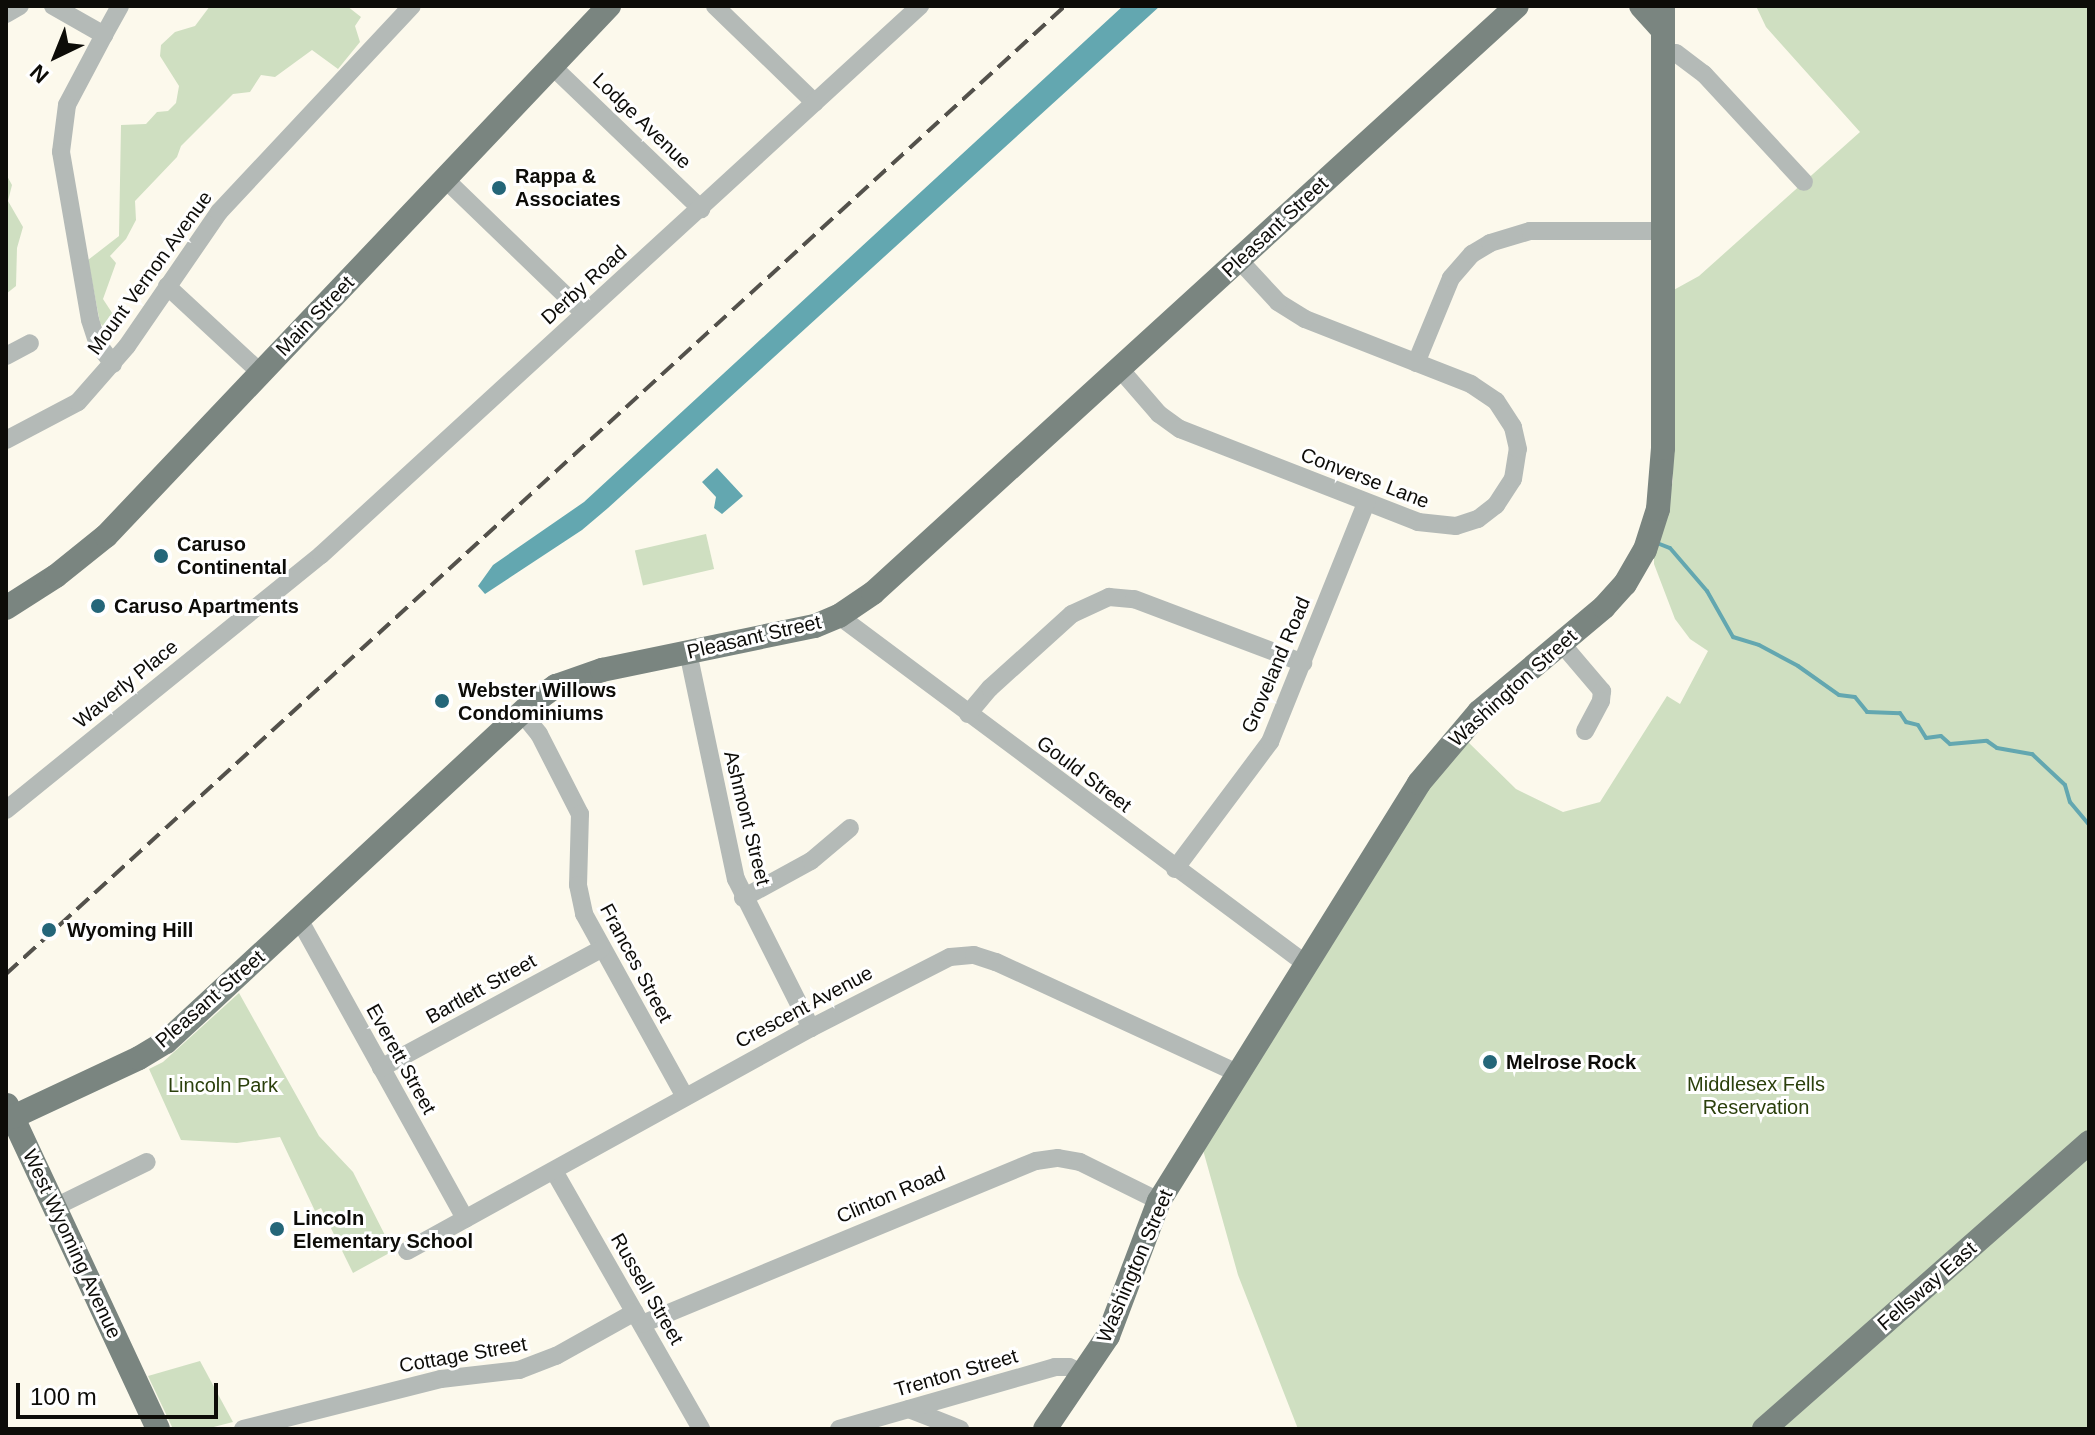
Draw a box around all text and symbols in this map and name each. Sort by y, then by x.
north arrow [16,16,96,96]
text: N [25,59,54,88]
street label: Lodge Avenue [587,68,697,174]
place label: Rappa & Associates [515,164,621,211]
street label: Pleasant Street [1217,172,1333,282]
marker: Rappa & Associates [490,179,508,197]
street label: Mount Vernon Avenue [82,186,218,360]
street label: Derby Road [536,240,632,330]
street label: Main Street [271,271,359,361]
street label: Converse Lane [1297,442,1433,514]
place label: Caruso Continental [177,532,287,579]
marker: Caruso Continental [152,547,170,565]
street label: Groveland Road [1237,593,1315,737]
place label: Caruso Apartments [114,594,300,618]
marker: Caruso Apartments [89,597,107,615]
street label: Pleasant Street [685,610,823,664]
street label: Washington Street [1444,624,1582,752]
street label: Waverly Place [69,635,183,733]
place label: Webster Willows Condominiums [458,678,616,725]
marker: Webster Willows Condominiums [433,692,451,710]
street label: Gould Street [1032,731,1136,817]
street label: Ashmont Street [719,748,775,888]
street label: Frances Street [595,899,677,1027]
place label: Wyoming Hill [67,918,193,942]
marker: Wyoming Hill [38,919,60,941]
street label: Pleasant Street [151,945,269,1053]
street label: Bartlett Street [422,949,540,1029]
street label: Crescent Avenue [731,960,877,1054]
street label: Everett Street [361,1000,441,1118]
place label: Melrose Rock [1506,1050,1636,1074]
marker: Melrose Rock [1481,1053,1499,1071]
park label: Lincoln Park [168,1073,278,1097]
park label: Middlesex Fells Reservation [1687,1073,1825,1120]
street label: West Wyoming Avenue [17,1145,127,1343]
street label: Clinton Road [833,1161,949,1229]
street label: Washington Street [1092,1186,1178,1346]
place label: Lincoln Elementary School [293,1206,473,1253]
marker: Lincoln Elementary School [268,1220,286,1238]
street label: Russell Street [605,1229,689,1349]
street label: Fellsway East [1873,1236,1981,1336]
street label: Cottage Street [397,1332,529,1378]
street label: Trenton Street [892,1344,1020,1402]
scale bar [20,1367,222,1417]
text: 100 m [30,1383,97,1410]

